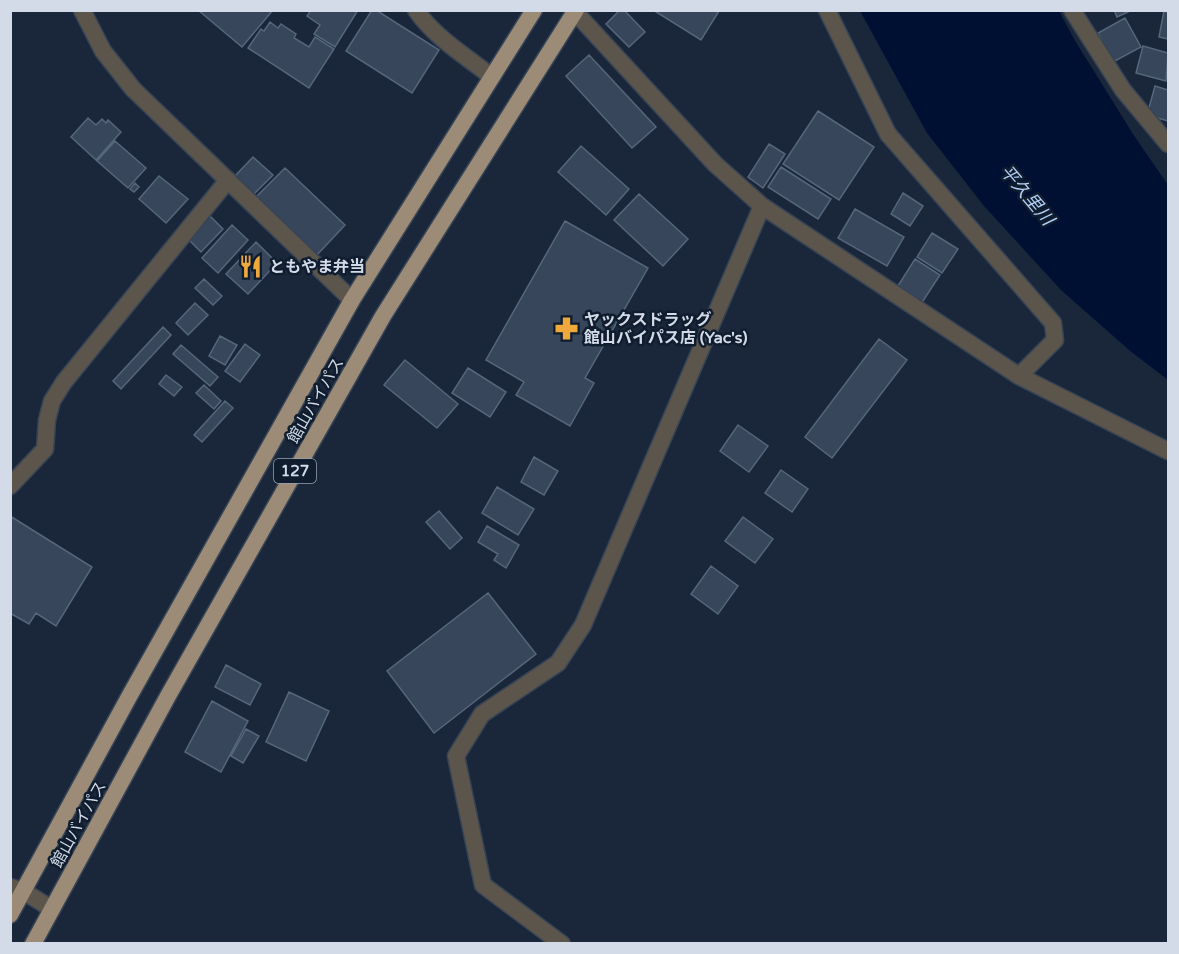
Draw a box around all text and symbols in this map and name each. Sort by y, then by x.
water label: 平久里川 [995,160,1060,231]
restaurant icon: ともやま弁当 [238,253,264,279]
place label: ともやま弁当 [269,257,365,277]
place label: ヤックスドラッグ 館山バイパス店 (Yac's) [584,310,748,348]
pharmacy icon: ヤックスドラッグ 館山バイパス店 (Yac's) [553,315,579,341]
street label: 館山バイパス [283,354,348,447]
road number: 127 [274,459,316,483]
street label: 館山バイパス [47,778,111,871]

